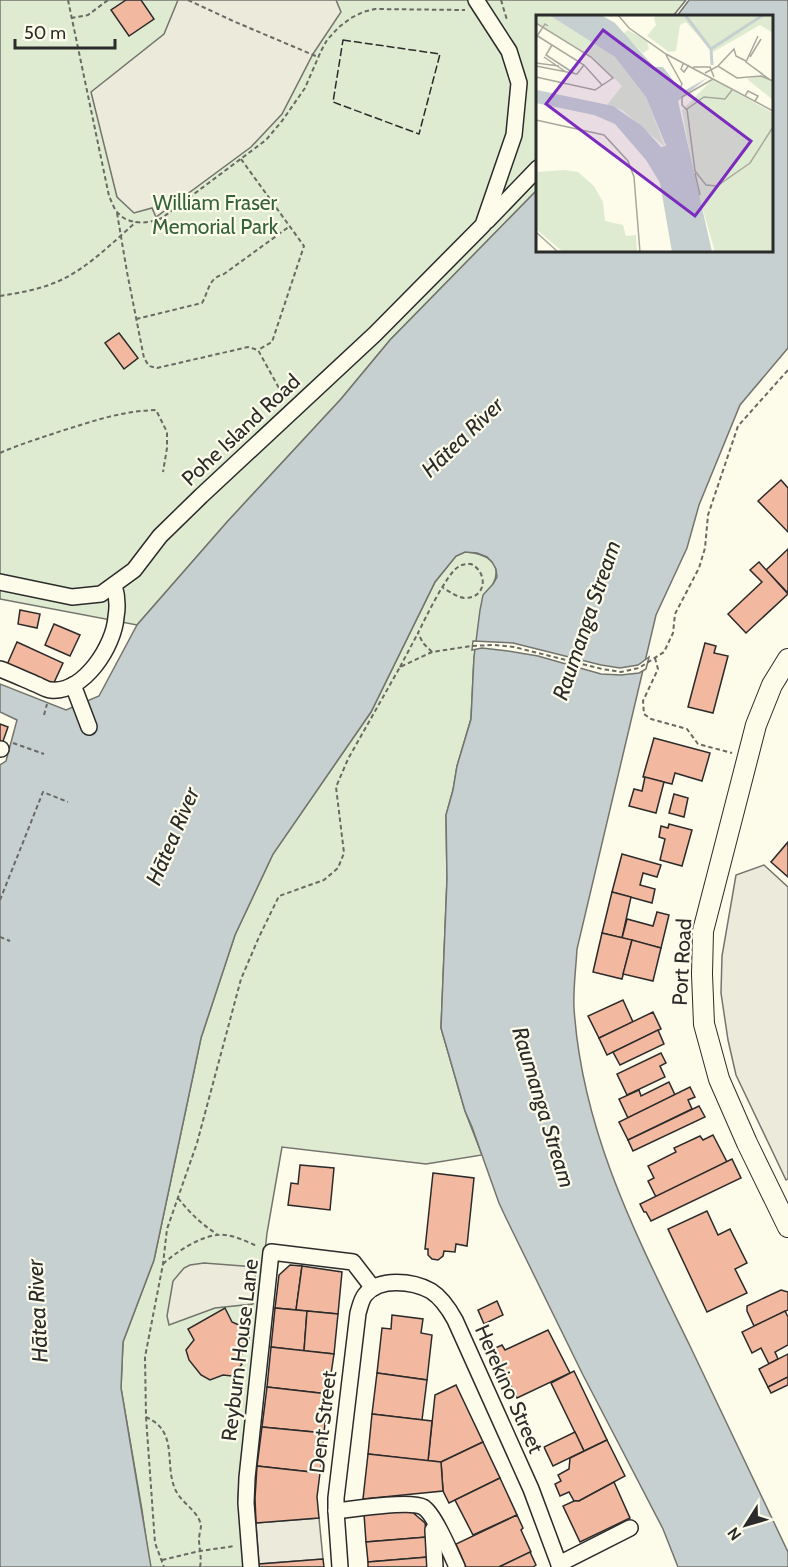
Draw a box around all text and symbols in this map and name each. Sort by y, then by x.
scale bar [15,12,116,50]
inset map [536,15,773,252]
text: 50 m [24,22,66,44]
park label: William Fraser Memorial Park [152,190,279,239]
street label: Pohe Island Road [176,368,305,491]
water label: Hātea River [416,391,510,483]
water label: Raumanga Stream [547,537,626,703]
water label: Hātea River [140,782,206,889]
street label: Port Road [667,918,696,1006]
water label: Raumanga Stream [506,1024,581,1191]
water label: Hātea River [21,1257,54,1363]
street label: Reyburn House Lane [216,1257,263,1443]
street label: Herekino Street [470,1321,549,1457]
street label: Dent Street [304,1369,341,1475]
north arrow [716,1495,776,1555]
text: N [723,1523,745,1544]

